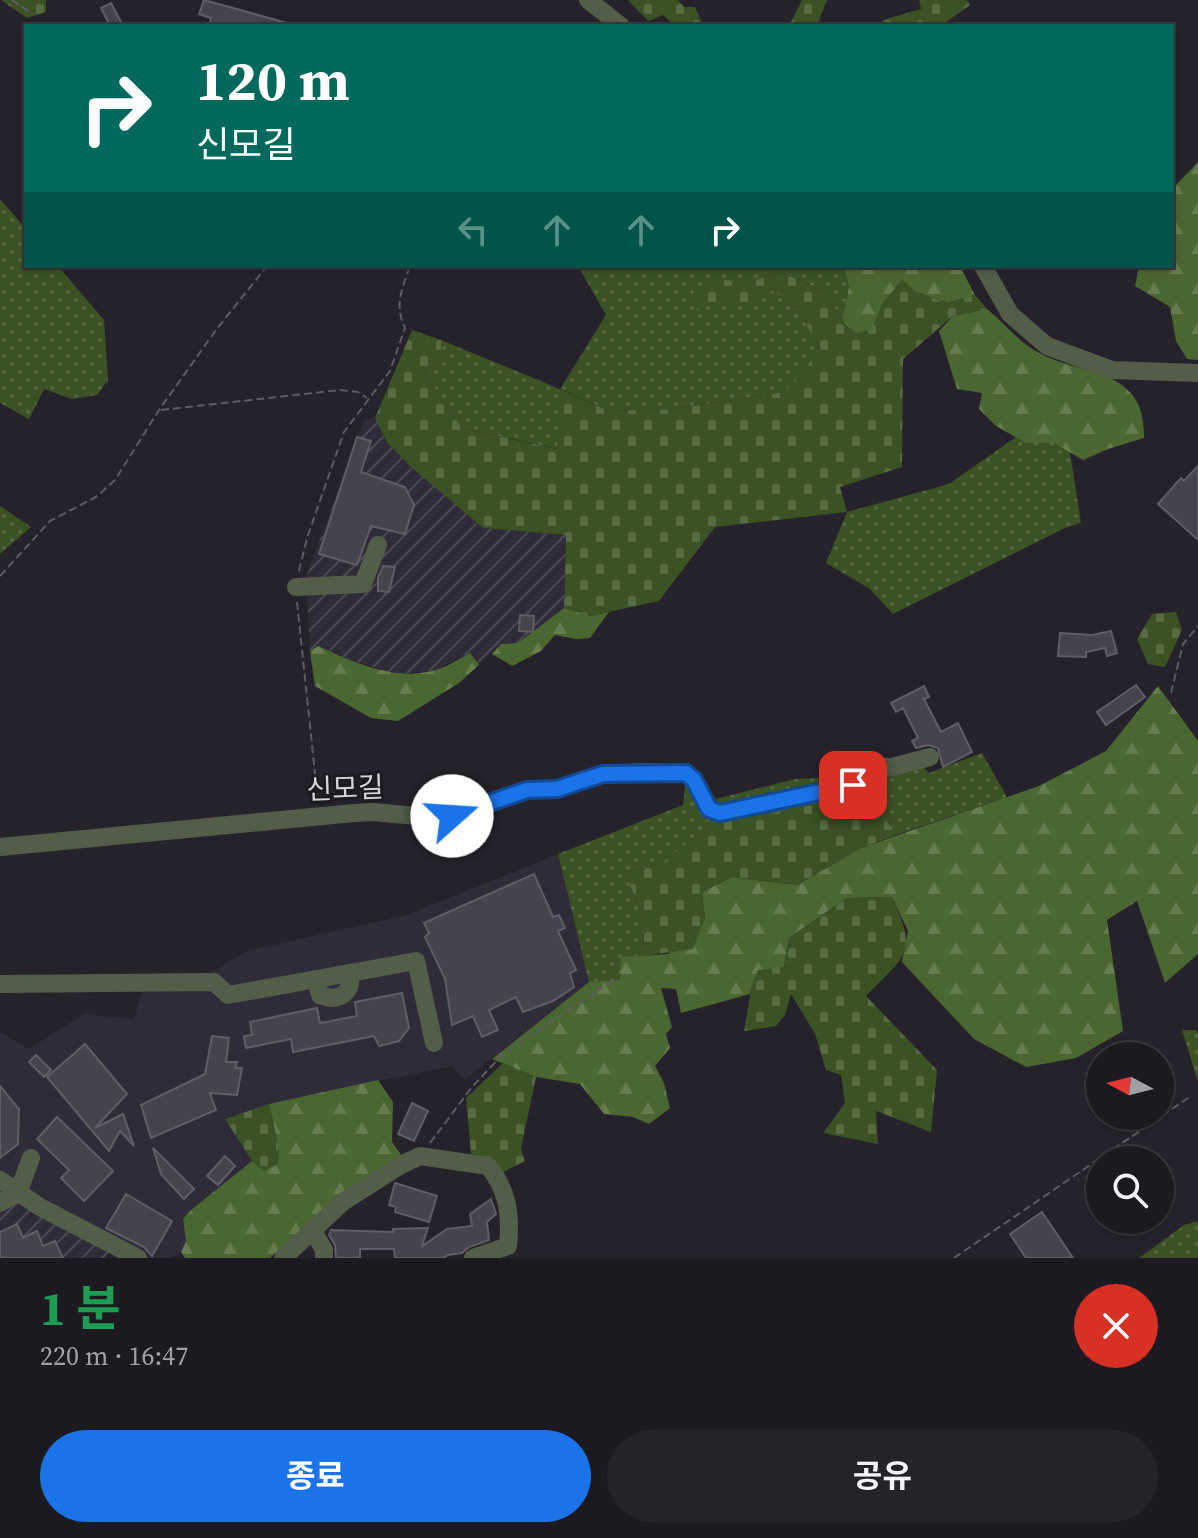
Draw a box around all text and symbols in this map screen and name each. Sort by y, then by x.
text: 120 m [196,42,350,119]
icon: right [64,56,168,160]
text: 신모길 [196,120,295,169]
icon: left [451,208,495,252]
icon: ahead [535,208,579,252]
icon: ahead [619,208,663,252]
icon: right [703,208,747,252]
pin [819,751,887,819]
icon: arrive [831,763,875,807]
street label: 신모길 [306,768,384,808]
position arrow [410,774,494,858]
north arrow [1086,1042,1174,1130]
map controls [1086,1042,1174,1234]
button: search [1086,1146,1174,1234]
text: 1 분 [40,1275,120,1341]
button: close [1074,1284,1158,1368]
text: 220 m · 16:47 [40,1338,188,1374]
button: 종료 [40,1430,591,1522]
button: 공유 [607,1430,1158,1522]

